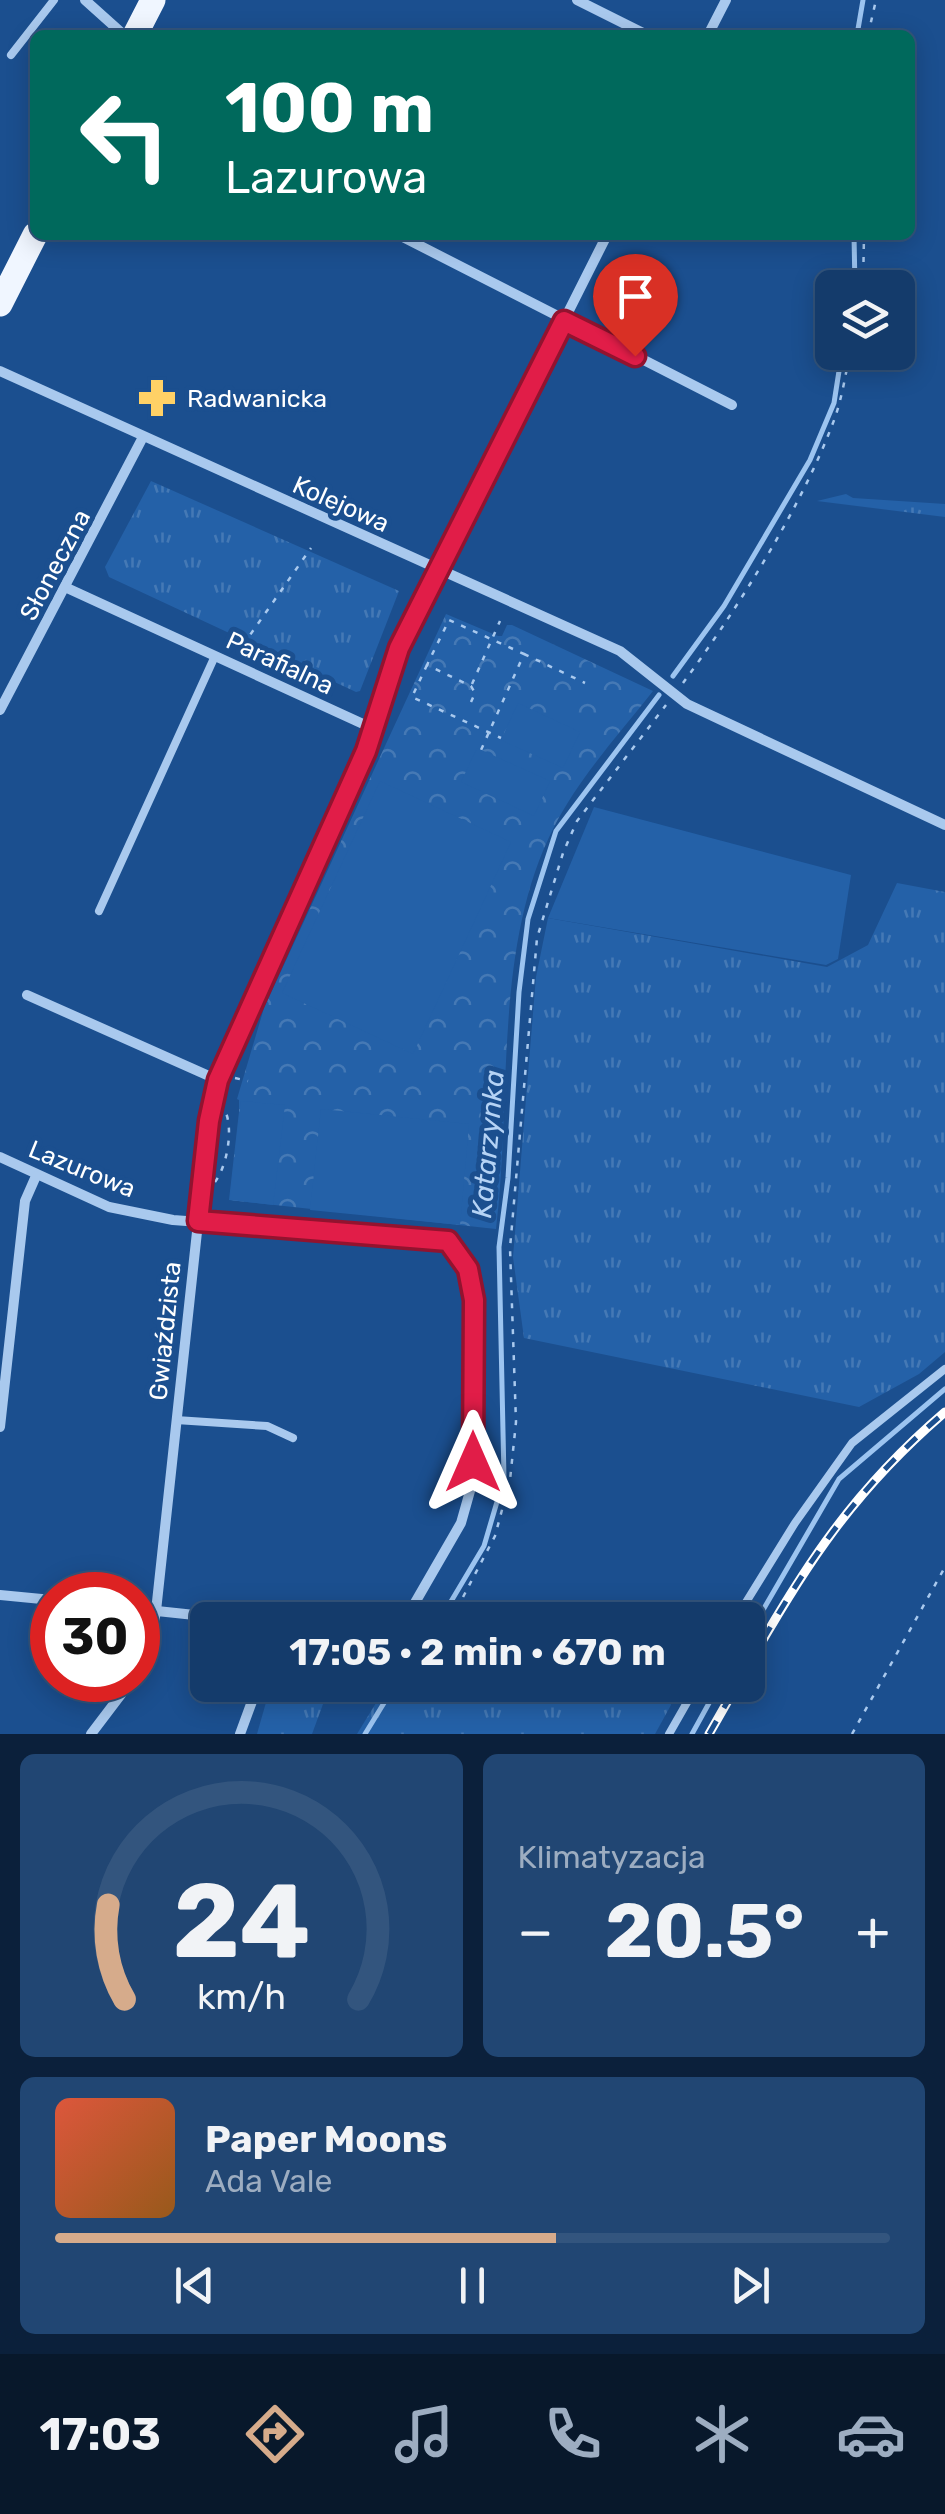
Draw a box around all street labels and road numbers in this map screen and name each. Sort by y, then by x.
street label: Kolejowa [288,470,394,538]
street label: Słoneczna [14,505,96,625]
street label: Parafialna [222,626,338,700]
street label: Lazurowa [24,1135,140,1203]
street label: Gwiaździsta [143,1260,187,1402]

